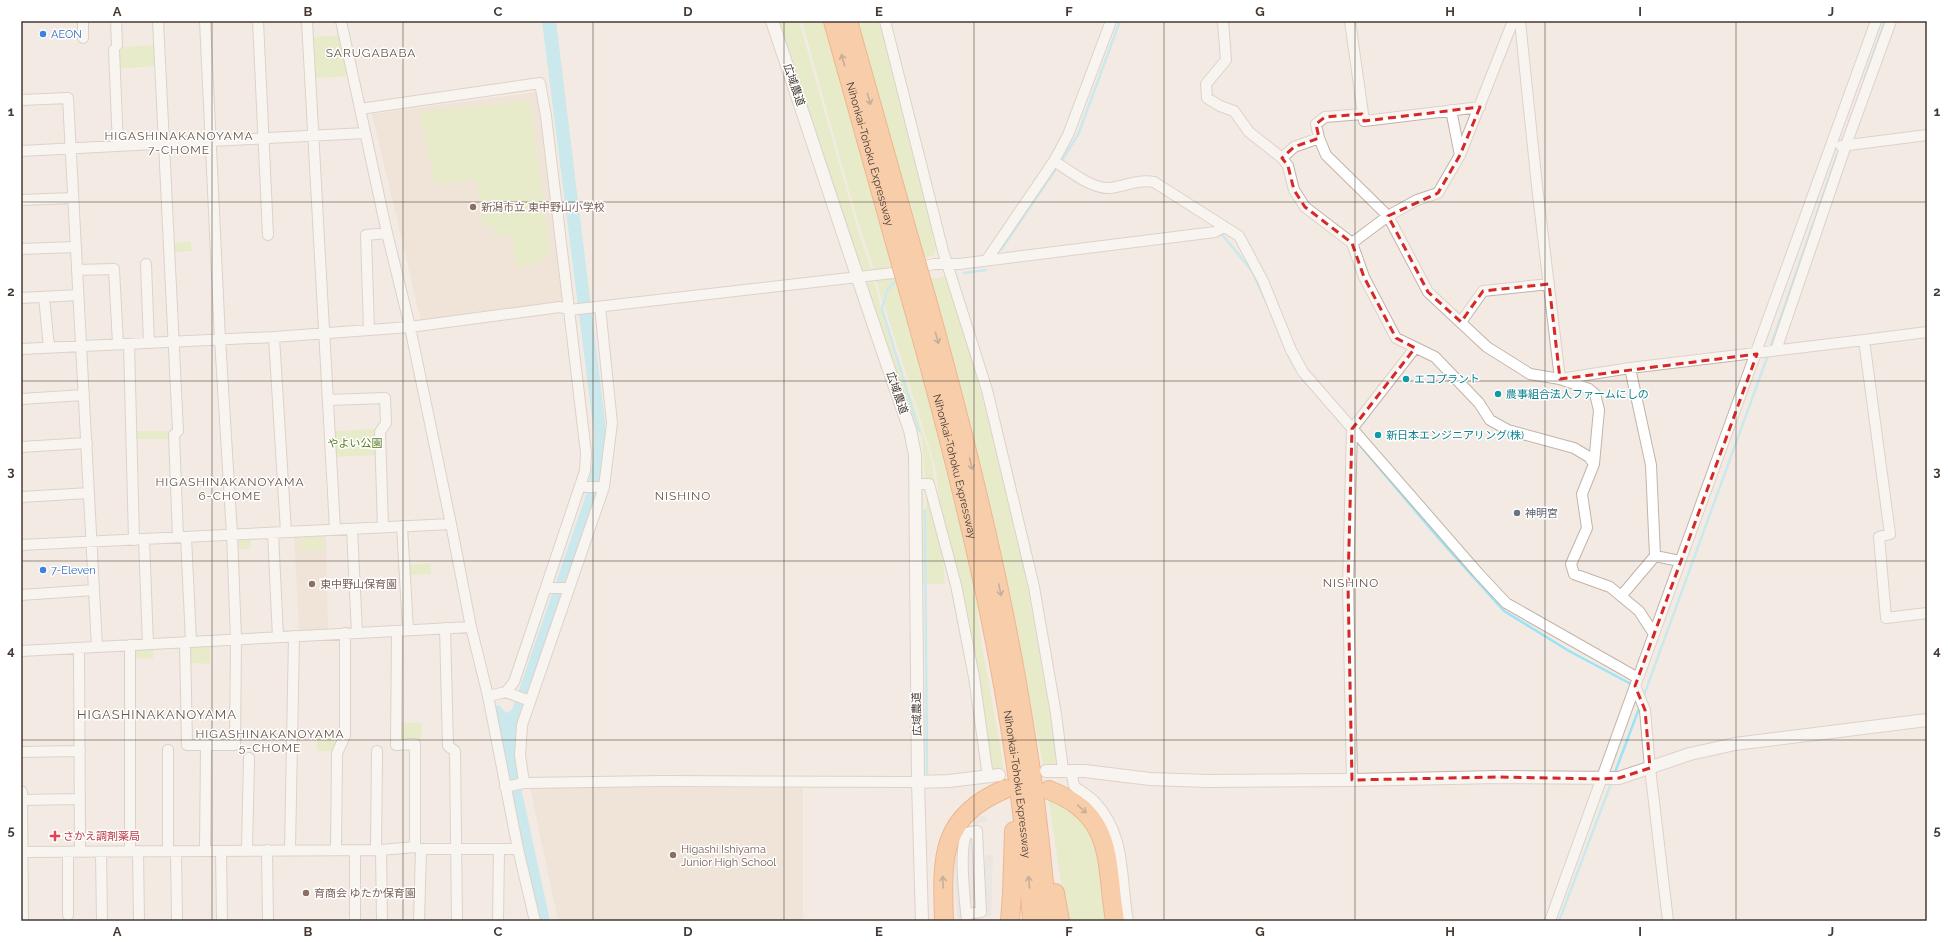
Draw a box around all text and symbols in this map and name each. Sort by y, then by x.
text: A [113,4,122,19]
text: B [304,4,313,19]
text: C [494,4,503,19]
text: D [683,4,693,19]
text: E [875,4,883,19]
text: F [1065,4,1073,19]
text: G [1255,4,1265,19]
text: H [1445,4,1455,19]
text: I [1638,4,1642,19]
text: J [1828,4,1834,19]
place label: AEON [51,28,82,41]
marker: AEON [38,29,48,39]
district label: SARUGABABA [326,46,416,60]
one-way arrow [839,53,847,66]
street label: 広域農道 [781,62,807,108]
street label: Nihonkai-Tohoku Expressway [844,80,896,227]
one-way arrow [866,92,874,105]
text: 1 [8,104,15,119]
text: 1 [1934,104,1941,119]
district label: HIGASHINAKANOYAMA 7-CHOME [104,129,254,157]
place label: 新潟市立 東中野山小学校 [481,201,605,214]
marker: 新潟市立 東中野山小学校 [468,202,478,212]
text: 2 [7,284,15,299]
text: 2 [1933,284,1941,299]
one-way arrow [934,331,942,344]
street label: 広域農道 [884,370,910,416]
place label: エコプラント [1414,373,1480,386]
marker: エコプラント [1401,374,1411,384]
place label: 農事組合法人ファームにしの [1506,388,1649,401]
marker: 農事組合法人ファームにしの [1493,389,1503,399]
street label: Nihonkai-Tohoku Expressway [931,392,979,540]
place label: 新日本エンジニアリング(株) [1386,429,1524,442]
marker: 新日本エンジニアリング(株) [1373,430,1383,440]
park label: やよい公園 [328,437,383,450]
one-way arrow [967,457,975,470]
text: 3 [7,464,15,479]
text: 3 [1933,464,1941,479]
district label: HIGASHINAKANOYAMA 6-CHOME [155,475,305,503]
district label: NISHINO [655,489,711,503]
place label: 神明宮 [1525,507,1558,520]
marker: 神明宮 [1512,508,1522,518]
place label: 7-Eleven [51,564,96,577]
marker: 7-Eleven [38,565,48,575]
district label: NISHINO [1323,576,1379,590]
place label: 東中野山保育園 [320,578,397,591]
marker: 東中野山保育園 [307,579,317,589]
one-way arrow [996,583,1004,596]
text: 4 [7,643,15,658]
text: 4 [1933,643,1941,658]
street label: 広域農道 [910,692,924,736]
district label: HIGASHINAKANOYAMA [77,707,237,722]
street label: Nihonkai-Tohoku Expressway [1001,709,1033,859]
district label: HIGASHINAKANOYAMA 5-CHOME [195,727,345,755]
one-way arrow [1077,804,1087,814]
text: 5 [7,823,15,838]
text: 5 [1933,823,1941,838]
place label: さかえ調剤薬局 [63,830,140,843]
marker: さかえ調剤薬局 [50,831,60,841]
place label: Higashi Ishiyama Junior High School [681,843,776,869]
marker: Higashi Ishiyama Junior High School [668,850,678,860]
one-way arrow [939,876,946,889]
one-way arrow [1026,876,1033,889]
place label: 育商会 ゆたか保育園 [314,887,416,900]
marker: 育商会 ゆたか保育園 [301,888,311,898]
text: A [113,924,122,939]
text: B [304,924,313,939]
text: C [494,924,503,939]
text: D [683,924,693,939]
text: E [875,924,883,939]
text: F [1065,924,1073,939]
text: G [1255,924,1265,939]
text: H [1445,924,1455,939]
text: I [1638,924,1642,939]
text: J [1828,924,1834,939]

